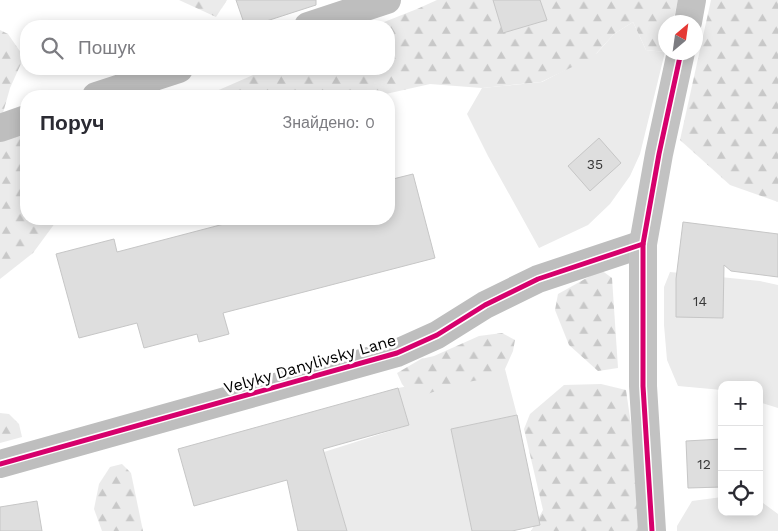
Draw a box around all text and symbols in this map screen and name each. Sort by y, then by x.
north arrow [658,15,703,60]
search box [20,20,395,75]
icon: search [38,34,66,62]
text: Пошук [78,36,135,59]
text: Поруч [40,110,104,135]
text: Знайдено: 0 [283,113,375,132]
house number: 35 [587,156,603,172]
house number: 14 [693,293,707,309]
street label: Velyky Danylivsky Lane [222,330,398,398]
map controls [718,381,763,516]
button: + [718,381,763,426]
button: − [718,426,763,471]
house number: 12 [697,456,711,472]
button: locate [718,471,763,516]

